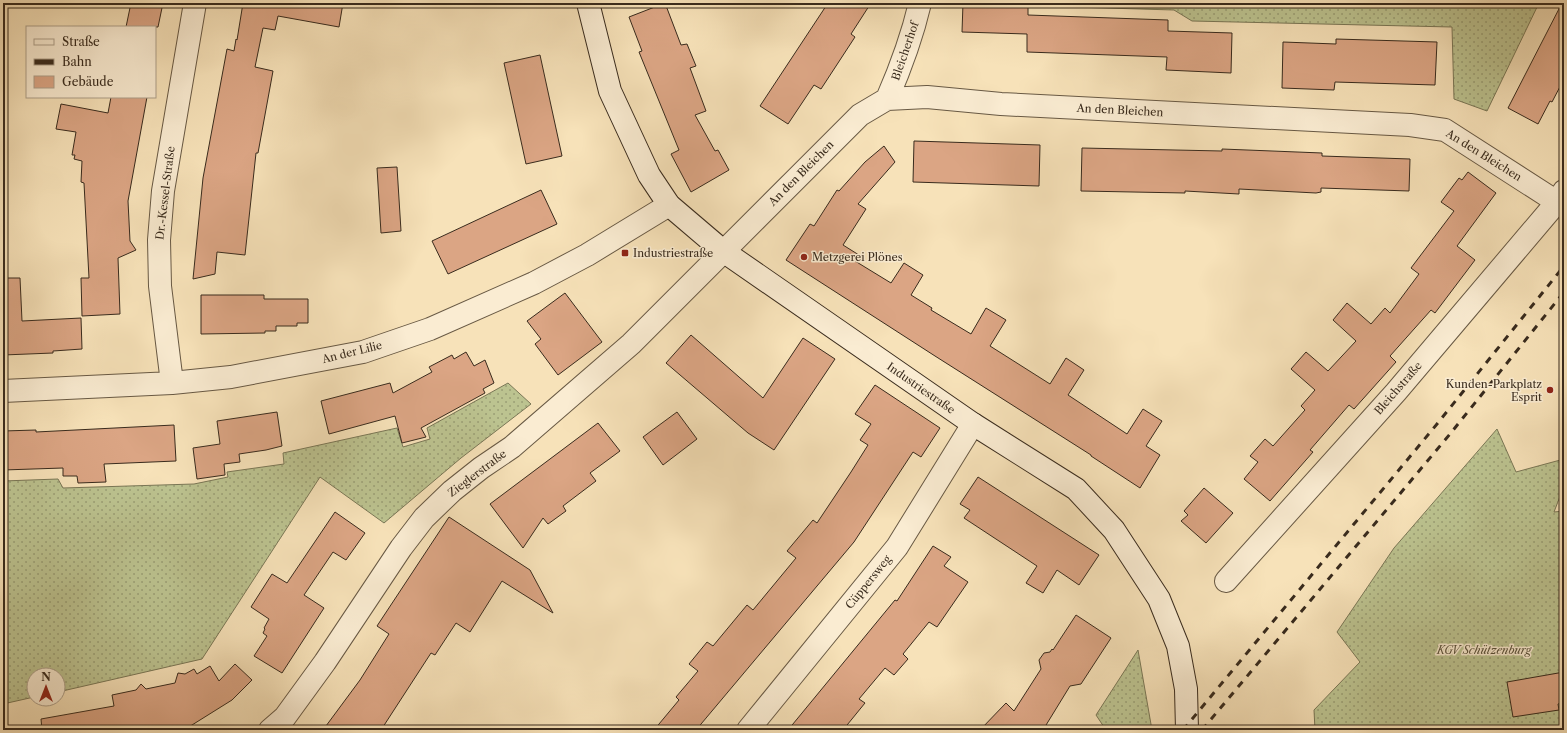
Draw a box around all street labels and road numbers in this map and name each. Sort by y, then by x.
street label: Bleicherhof [888,18,922,82]
street label: An den Bleichen [1075,101,1164,119]
street label: An den Bleichen [1443,126,1525,184]
street label: An den Bleichen [765,137,837,209]
street label: Dr.-Kessel-Straße [152,145,178,241]
street label: An der Lilie [319,338,384,366]
street label: Industriestraße [884,359,958,417]
street label: Bleichstraße [1371,359,1425,417]
street label: Zieglerstraße [445,446,509,500]
street label: Cüppersweg [842,552,894,612]

